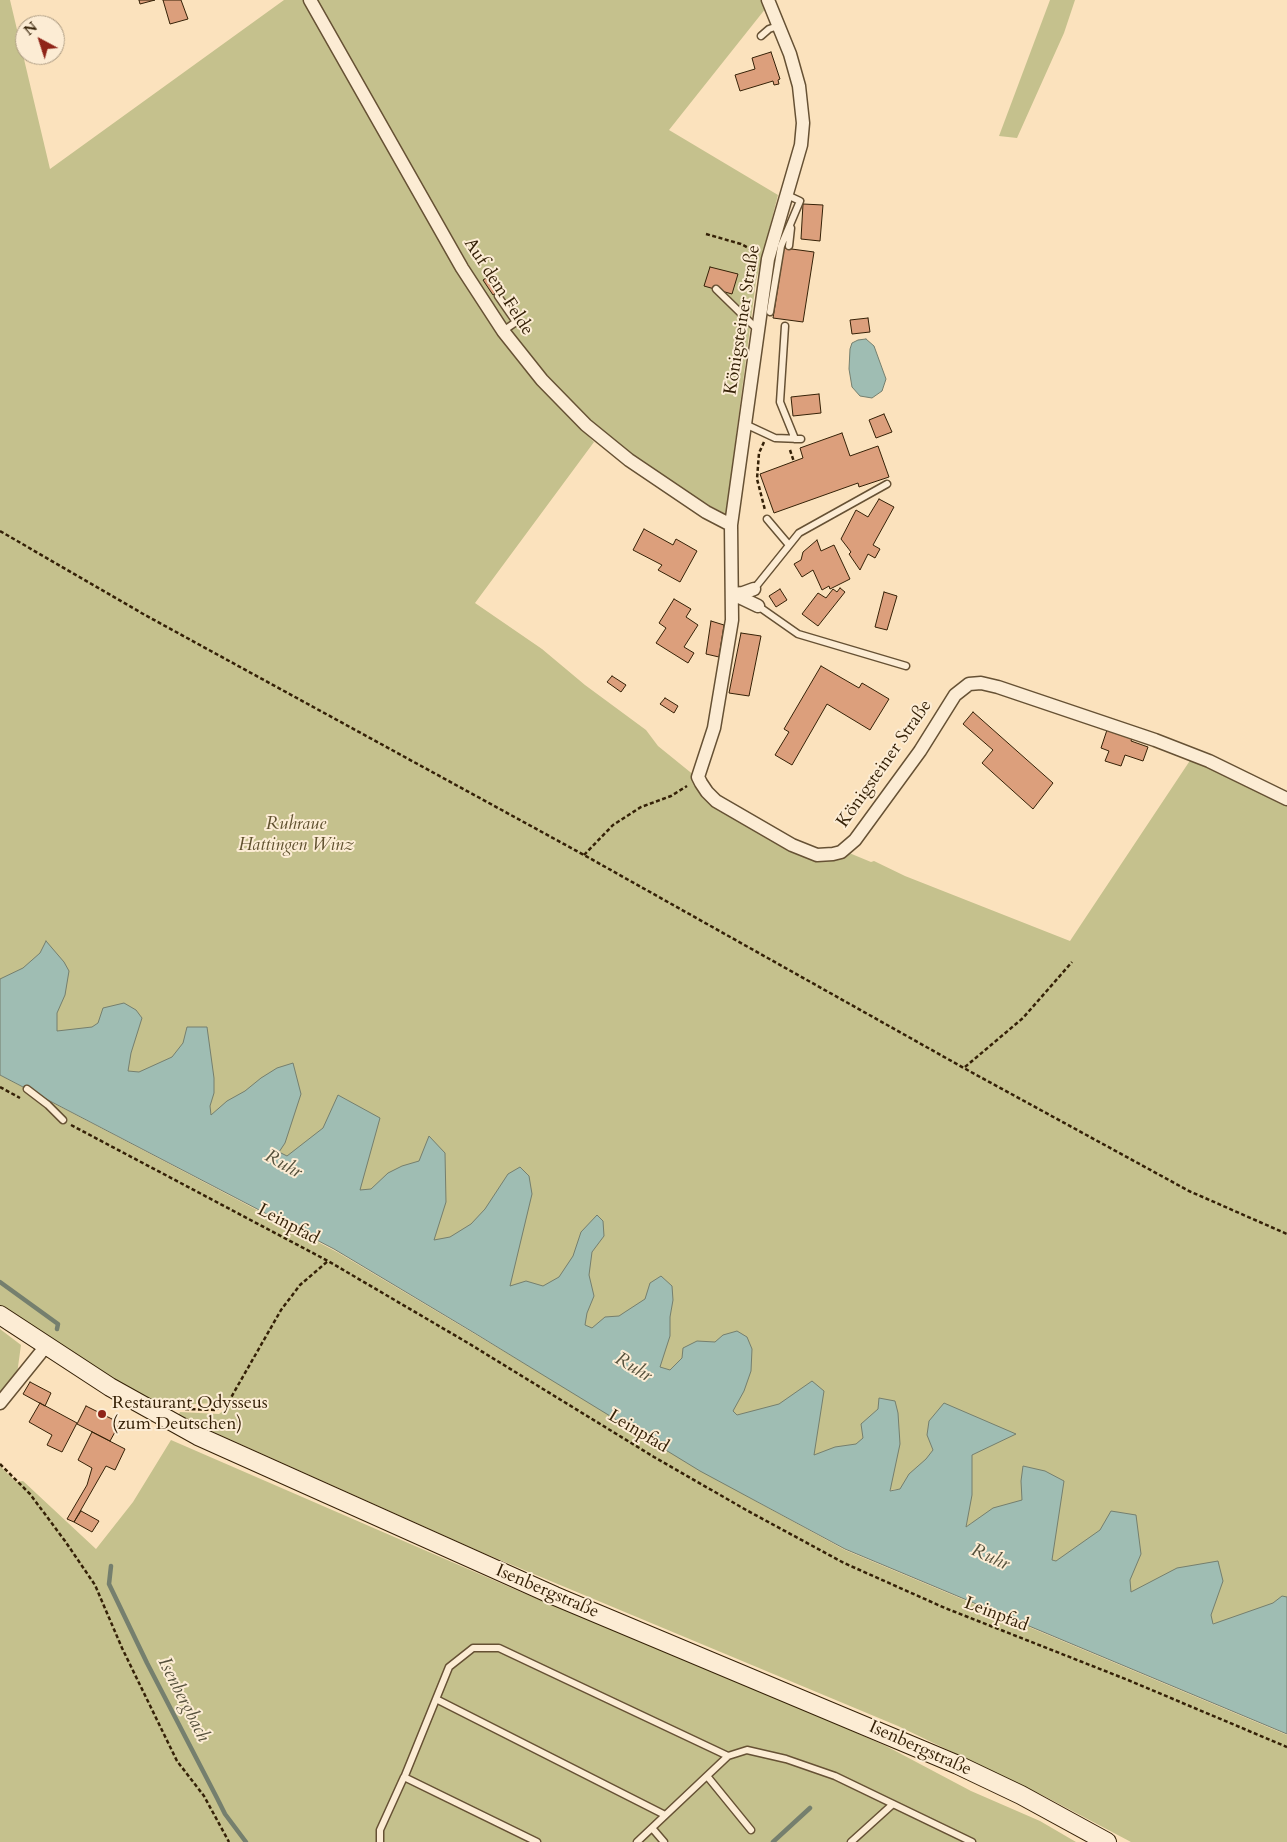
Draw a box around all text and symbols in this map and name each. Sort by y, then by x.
north arrow [15,15,65,65]
text: N [20,18,41,40]
street label: Auf dem Felde [459,234,537,340]
street label: Königsteiner Straße [721,244,765,396]
street label: Königsteiner Straße [833,696,937,832]
park label: Ruhraue Hattingen Winz [238,814,354,856]
water label: Ruhr [260,1146,306,1184]
street label: Leinpfad [253,1200,323,1250]
water label: Ruhr [610,1348,656,1388]
place label: Restaurant Odysseus (zum Deutschen) [112,1393,268,1436]
street label: Leinpfad [604,1406,672,1458]
marker: Restaurant Odysseus (zum Deutschen) [96,1408,108,1420]
water label: Ruhr [968,1540,1012,1576]
street label: Isenbergstraße [492,1561,602,1623]
street label: Leinpfad [961,1593,1031,1637]
water label: Isenbergbach [152,1654,214,1746]
street label: Isenbergstraße [865,1717,975,1781]

